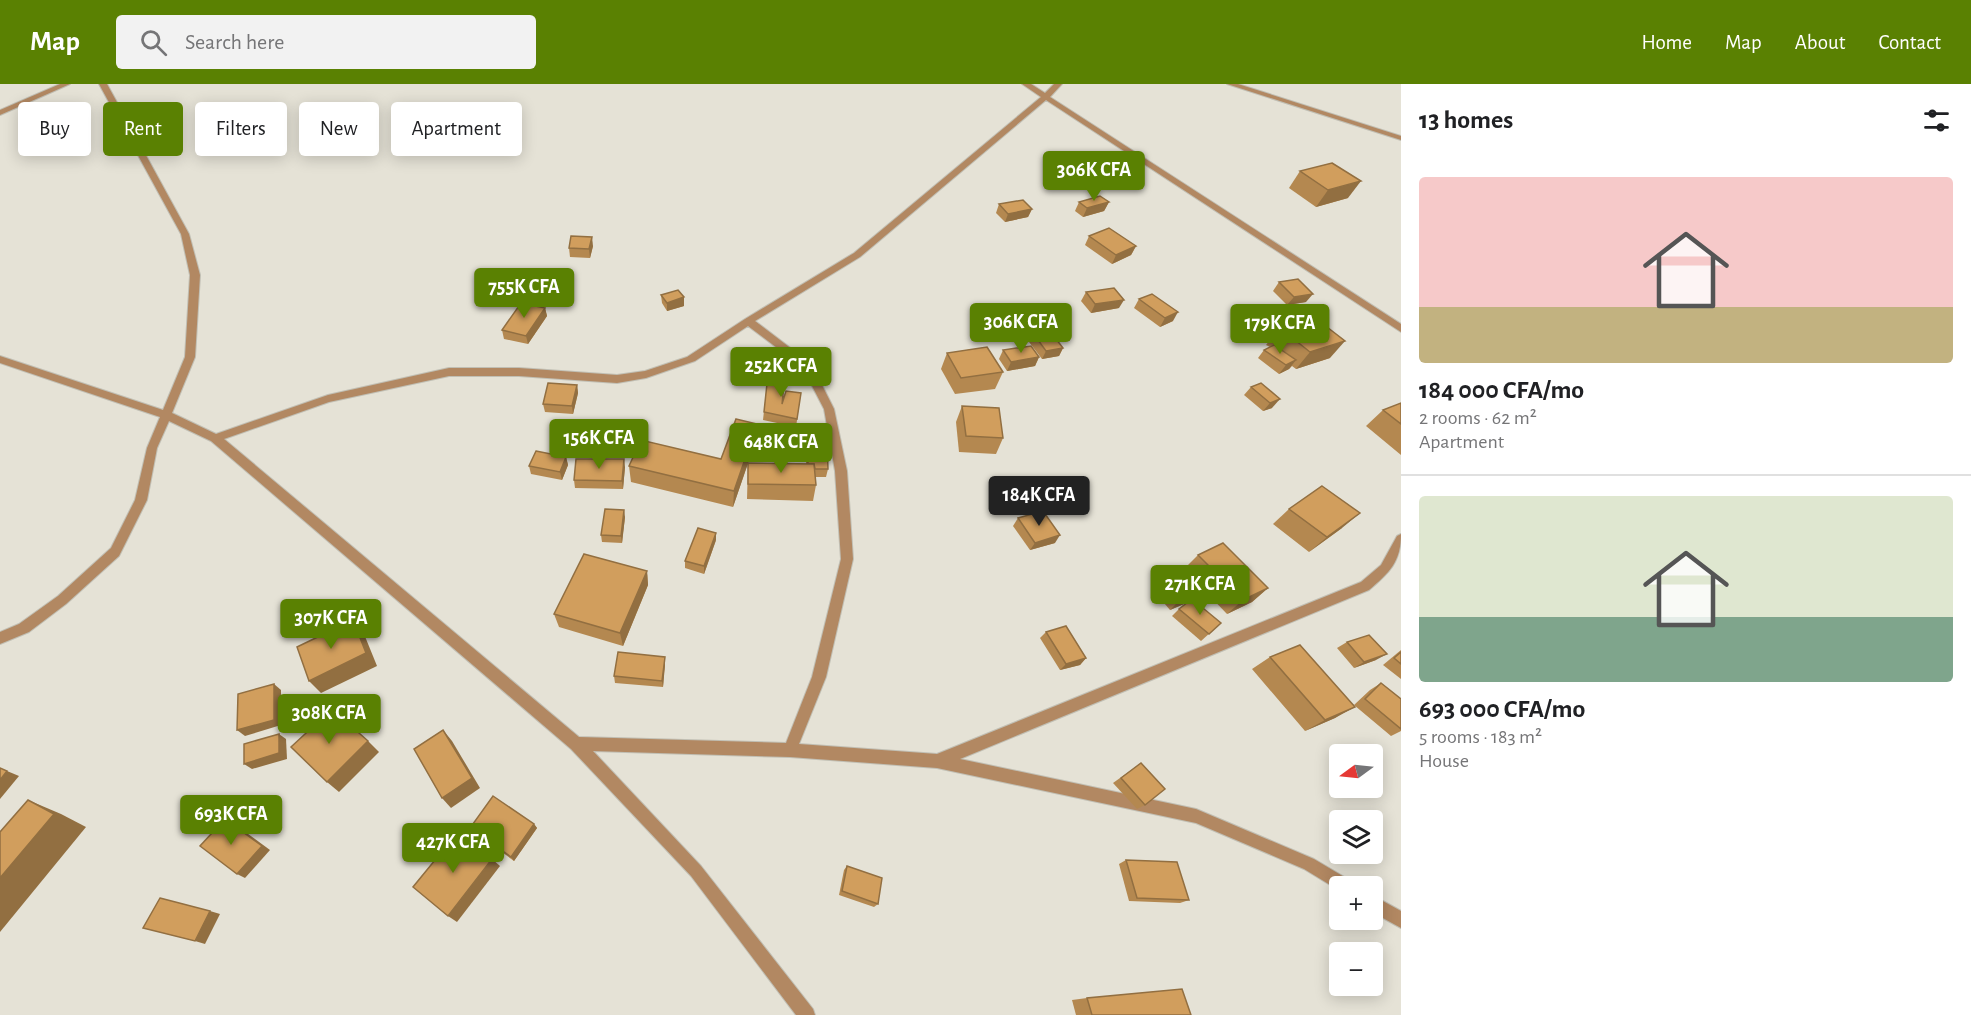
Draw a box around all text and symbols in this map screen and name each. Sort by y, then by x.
search box [116,15,536,69]
icon: search [137,26,170,59]
text: Map [30,28,80,56]
text: Search here [185,31,284,53]
text: Home [1641,32,1692,53]
text: Map [1725,32,1762,53]
text: About [1795,32,1845,53]
text: Contact [1878,32,1941,53]
chip: Buy [18,102,91,156]
chip: Rent [103,102,183,156]
chip: Filters [195,102,287,156]
chip: New [299,102,379,156]
chip: Apartment [391,102,522,156]
icon: filters [1920,104,1953,137]
text: 13 homes [1419,107,1513,133]
pin: 306K CFA [1032,151,1156,202]
text: 306K CFA [1057,160,1131,180]
icon: home [1632,216,1740,324]
pin: 755K CFA [462,268,586,319]
text: 755K CFA [488,277,560,297]
pin: 306K CFA [959,303,1083,354]
pin: 179K CFA [1218,304,1342,355]
text: 306K CFA [984,312,1058,332]
text: 179K CFA [1244,313,1316,333]
pin: 252K CFA [719,347,843,398]
text: 252K CFA [744,356,818,376]
text: 184 000 CFA/mo [1419,377,1584,403]
text: 2 rooms · 62 m² [1419,408,1537,428]
pin: 156K CFA [537,419,661,470]
pin: 648K CFA [719,423,843,474]
text: 156K CFA [563,428,635,448]
text: 648K CFA [743,432,819,452]
text: Apartment [1419,432,1504,452]
pin: 184K CFA [977,476,1101,527]
text: 184K CFA [1003,485,1075,505]
icon: home [1632,535,1740,643]
pin: 271K CFA [1138,565,1262,616]
text: 271K CFA [1165,574,1235,594]
pin: 307K CFA [269,599,393,650]
text: 307K CFA [294,608,368,628]
pin: 308K CFA [267,694,391,745]
text: 693 000 CFA/mo [1419,696,1585,722]
text: 308K CFA [292,703,366,723]
text: 5 rooms · 183 m² [1419,727,1542,747]
north arrow [1329,744,1383,798]
map controls [1329,744,1383,996]
text: House [1419,751,1469,771]
pin: 693K CFA [169,795,293,846]
text: 693K CFA [194,804,268,824]
button: layers [1329,810,1383,864]
pin: 427K CFA [391,823,515,874]
text: 427K CFA [416,832,490,852]
button: + [1329,876,1383,930]
button: − [1329,942,1383,996]

